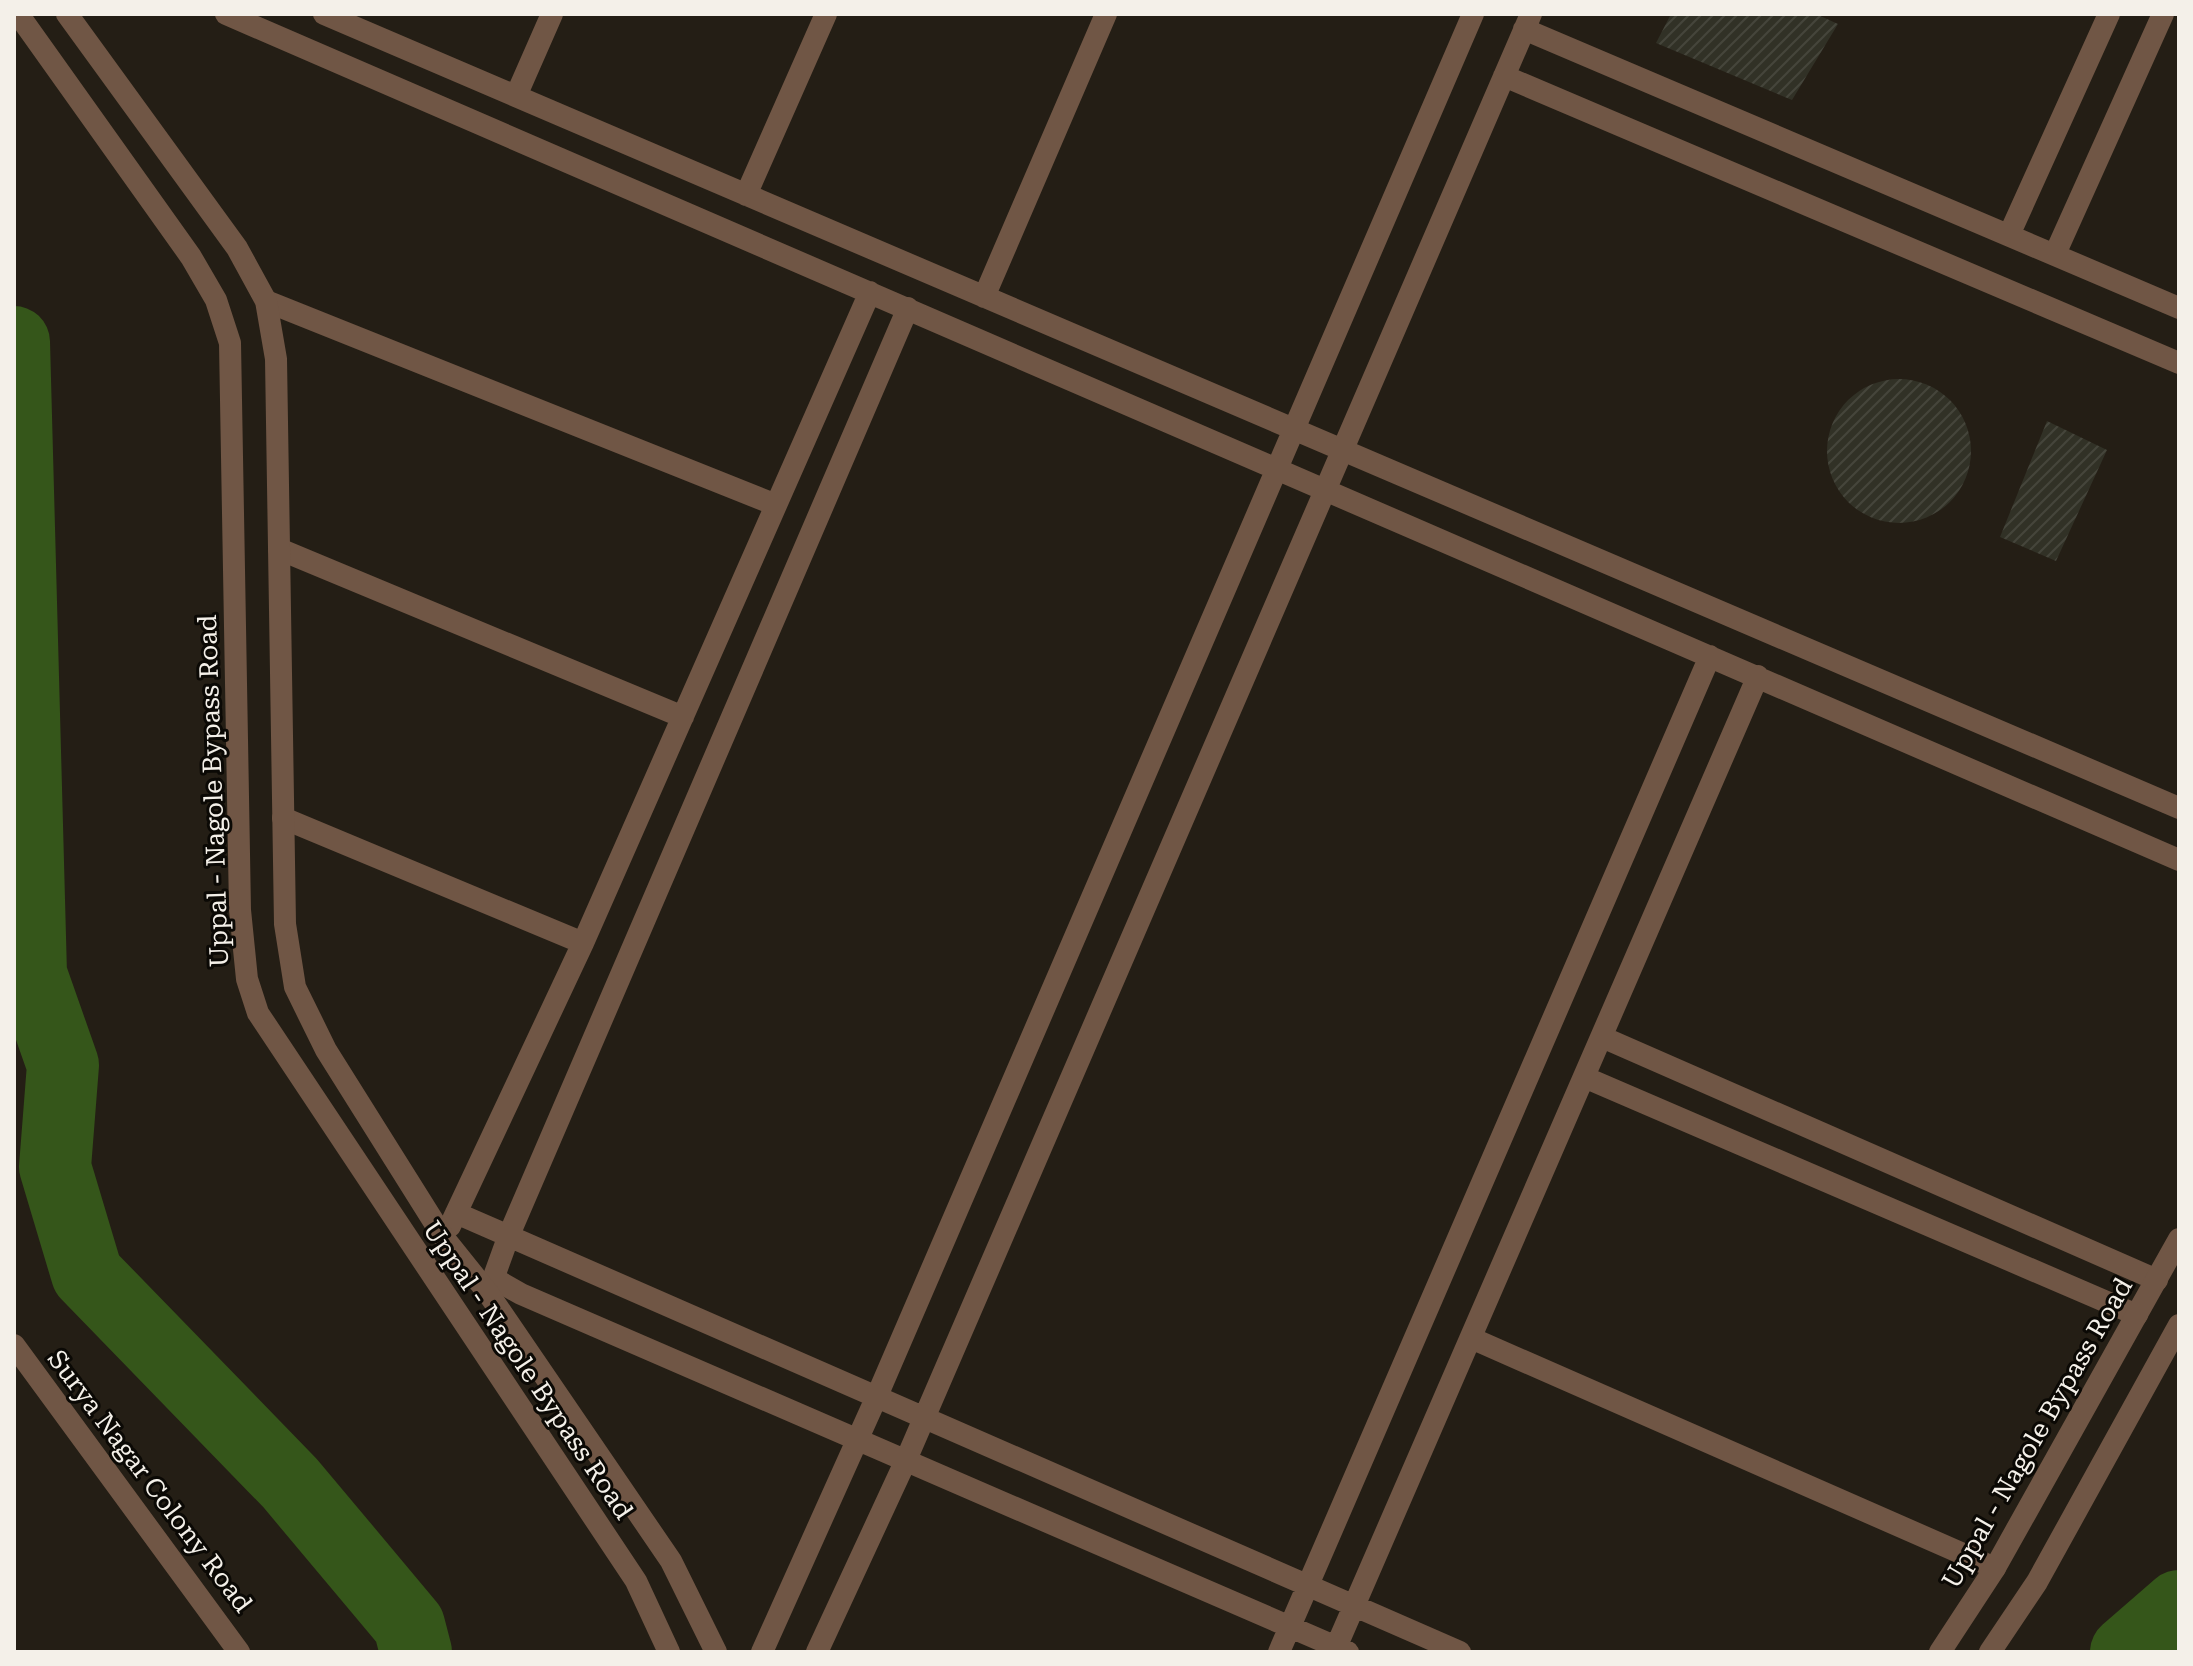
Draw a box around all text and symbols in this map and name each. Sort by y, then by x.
street label: Uppal - Nagole Bypass Road [192,614,234,968]
street label: Uppal - Nagole Bypass Road [417,1215,639,1525]
street label: Uppal - Nagole Bypass Road [1936,1272,2138,1593]
street label: Surya Nagar Colony Road [42,1344,259,1618]

